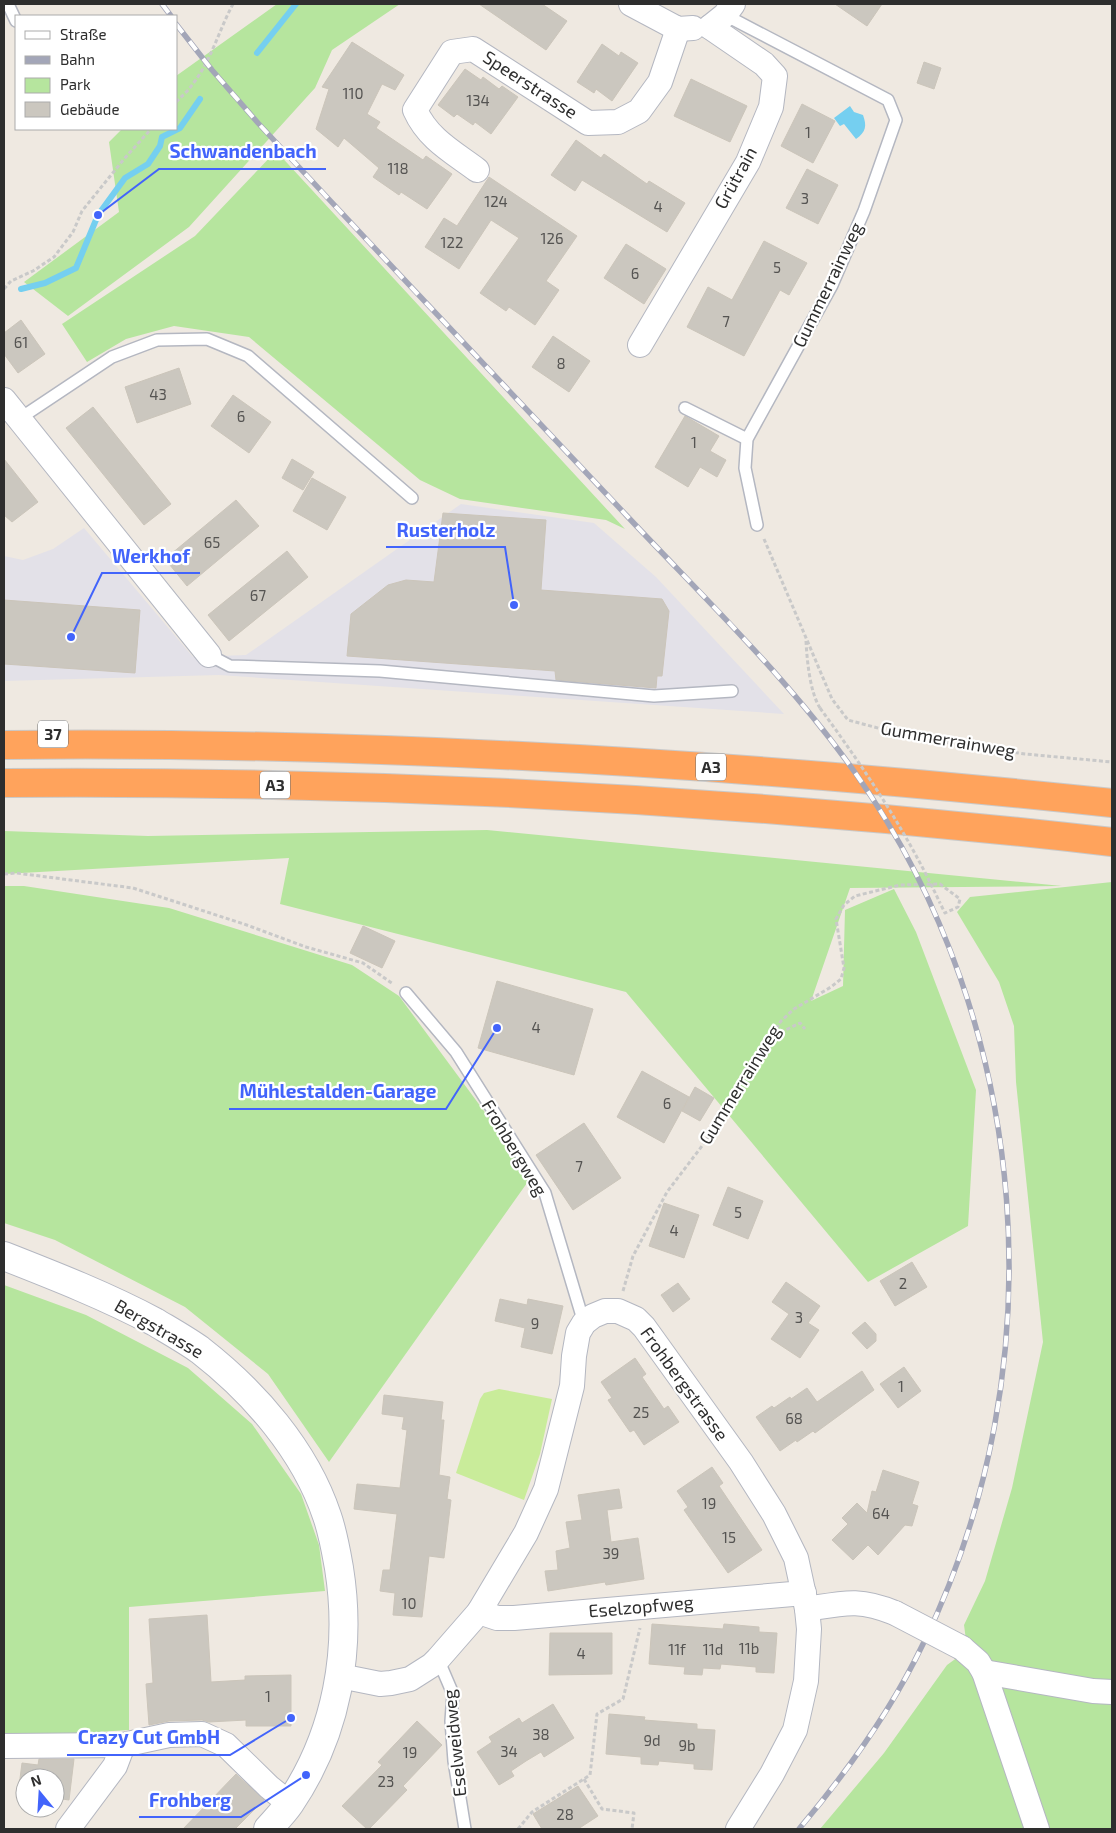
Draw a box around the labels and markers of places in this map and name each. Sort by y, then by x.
callout: Schwandenbach [159,135,326,169]
callout: Rusterholz [386,513,505,547]
callout: Werkhof [102,539,200,573]
callout: Mühlestalden-Garage [229,1075,446,1109]
callout: Crazy Cut GmbH [67,1721,230,1755]
callout: Frohberg [139,1783,241,1817]

